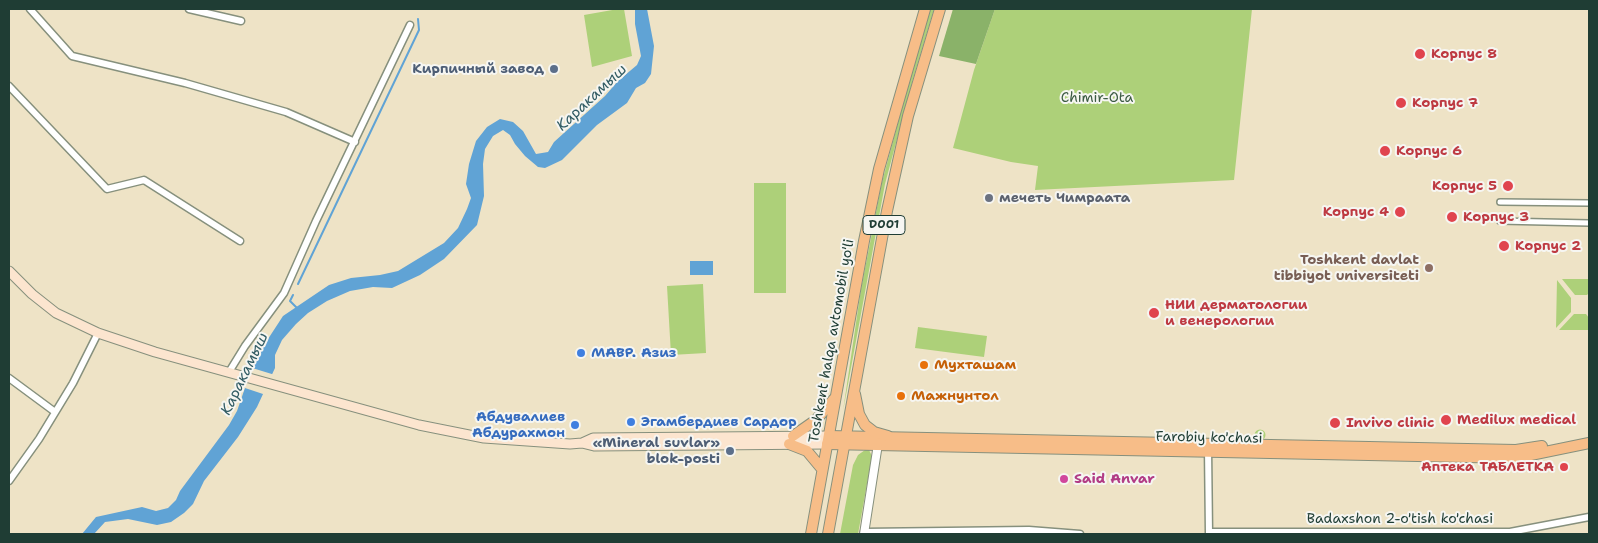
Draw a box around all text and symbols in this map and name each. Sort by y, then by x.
place label: Корпус 8 [1431,46,1497,62]
marker: Корпус 8 [1413,47,1427,61]
place label: Кирпичный завод [412,61,544,77]
water label: Каракамыш [553,61,631,135]
marker: Кирпичный завод [548,63,560,75]
park label: Chimir-Ota [1061,90,1133,106]
place label: Корпус 7 [1412,95,1478,111]
marker: Корпус 7 [1394,96,1408,110]
place label: Корпус 6 [1396,143,1462,159]
marker: Корпус 6 [1378,144,1392,158]
place label: Корпус 5 [1432,178,1497,194]
marker: Корпус 5 [1501,179,1515,193]
place label: мечеть Чимраата [999,190,1130,206]
marker: мечеть Чимраата [983,192,995,204]
place label: Корпус 4 [1323,204,1389,220]
marker: Корпус 4 [1393,205,1407,219]
place label: Корпус 3 [1463,209,1529,225]
marker: Корпус 3 [1445,210,1459,224]
road number: D001 [863,216,905,234]
street label: Toshkent halqa avtomobil yo'li [806,238,858,444]
place label: Корпус 2 [1515,238,1581,254]
marker: Корпус 2 [1497,239,1511,253]
place label: Toshkent davlat tibbiyot universiteti [1274,252,1419,284]
marker: Toshkent davlat tibbiyot universiteti [1423,262,1435,274]
place label: НИИ дерматологии и венерологии [1165,297,1308,330]
marker: НИИ дерматологии и венерологии [1147,306,1161,320]
water label: Каракамыш [217,330,273,418]
place label: МАВР. Азиз [591,345,676,361]
marker: МАВР. Азиз [575,347,587,359]
place label: Мухташам [934,357,1016,373]
marker: Мухташам [918,359,930,371]
place label: Мажнунтол [911,388,999,404]
marker: Мажнунтол [895,390,907,402]
place label: Абдувалиев Абдурахмон [472,409,565,442]
place label: Medilux medical [1457,412,1576,428]
marker: Medilux medical [1439,413,1453,427]
place label: Эгамбердиев Сардор [641,414,797,430]
place label: Invivo clinic [1346,415,1435,431]
marker: Эгамбердиев Сардор [625,416,637,428]
marker: Invivo clinic [1328,416,1342,430]
marker: Абдувалиев Абдурахмон [569,419,581,431]
street label: Farobiy ko'chasi [1155,429,1263,447]
place label: «Mineral suvlar» blok-posti [593,435,720,468]
marker: «Mineral suvlar» blok-posti [724,445,736,457]
place label: Аптека ТАБЛЕТКА [1421,459,1554,475]
marker: Аптека ТАБЛЕТКА [1558,461,1570,473]
place label: Said Anvar [1074,471,1155,487]
marker: Said Anvar [1058,473,1070,485]
street label: Badaxshon 2-o'tish ko'chasi [1307,511,1493,527]

